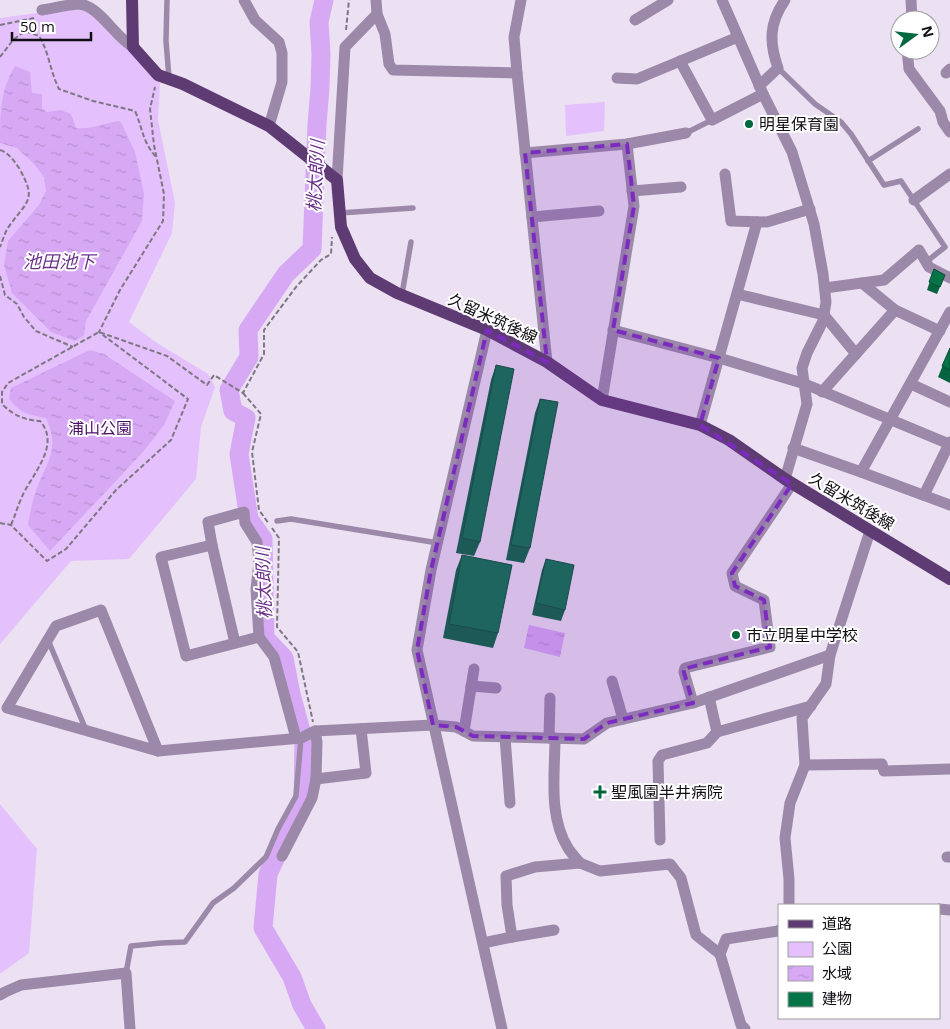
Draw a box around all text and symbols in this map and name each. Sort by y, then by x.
scale bar [12,10,91,42]
north arrow [890,10,940,60]
text: 50 m [20,16,55,36]
text: N [917,24,939,39]
place label: 明星保育園 [759,113,839,135]
marker: 明星保育園 [743,118,755,130]
water label: 桃太郎川 [301,137,329,213]
water label: 池田池下 [23,249,98,273]
street label: 久留米筑後線 [445,288,541,348]
park label: 浦山公園 [68,417,132,439]
street label: 久留米筑後線 [805,467,899,535]
water label: 桃太郎川 [250,545,276,619]
place label: 市立明星中学校 [746,624,858,646]
marker: 市立明星中学校 [730,629,742,641]
place label: 聖風園半井病院 [611,781,723,803]
marker: 聖風園半井病院 [593,785,607,799]
legend [778,904,940,1019]
text: 道路 [822,913,852,933]
text: 公園 [822,938,852,958]
text: 水域 [822,963,852,983]
text: 建物 [822,988,852,1008]

